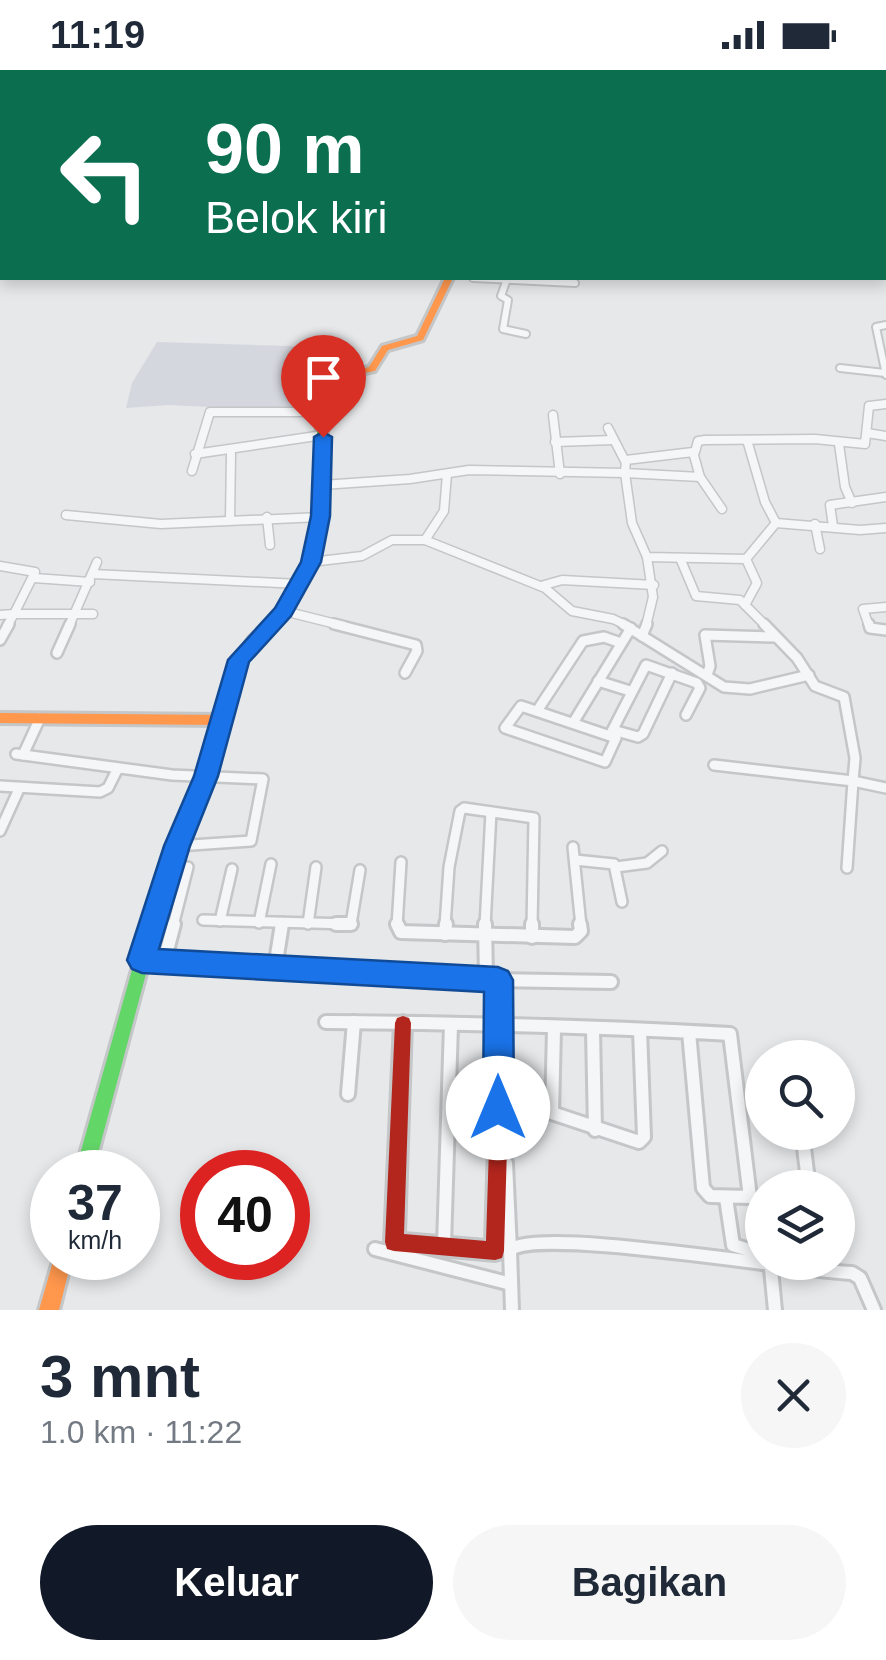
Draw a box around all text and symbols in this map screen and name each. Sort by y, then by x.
text: 11:19 [50,14,145,56]
icon: left [40,110,170,240]
text: 90 m [205,110,365,188]
text: Belok kiri [205,192,388,243]
pin [281,335,366,438]
icon: arrive [296,350,351,405]
map controls [745,1040,855,1280]
button: search [745,1040,855,1150]
position arrow [446,1056,550,1160]
speed limit sign: 40 [180,1150,310,1280]
button: layers [745,1170,855,1280]
text: 37 [67,1175,123,1231]
text: km/h [68,1226,122,1254]
text: 3 mnt [40,1343,200,1410]
button: close [741,1343,846,1448]
text: 1.0 km · 11:22 [40,1414,242,1450]
button: Keluar [40,1525,433,1640]
button: Bagikan [453,1525,846,1640]

